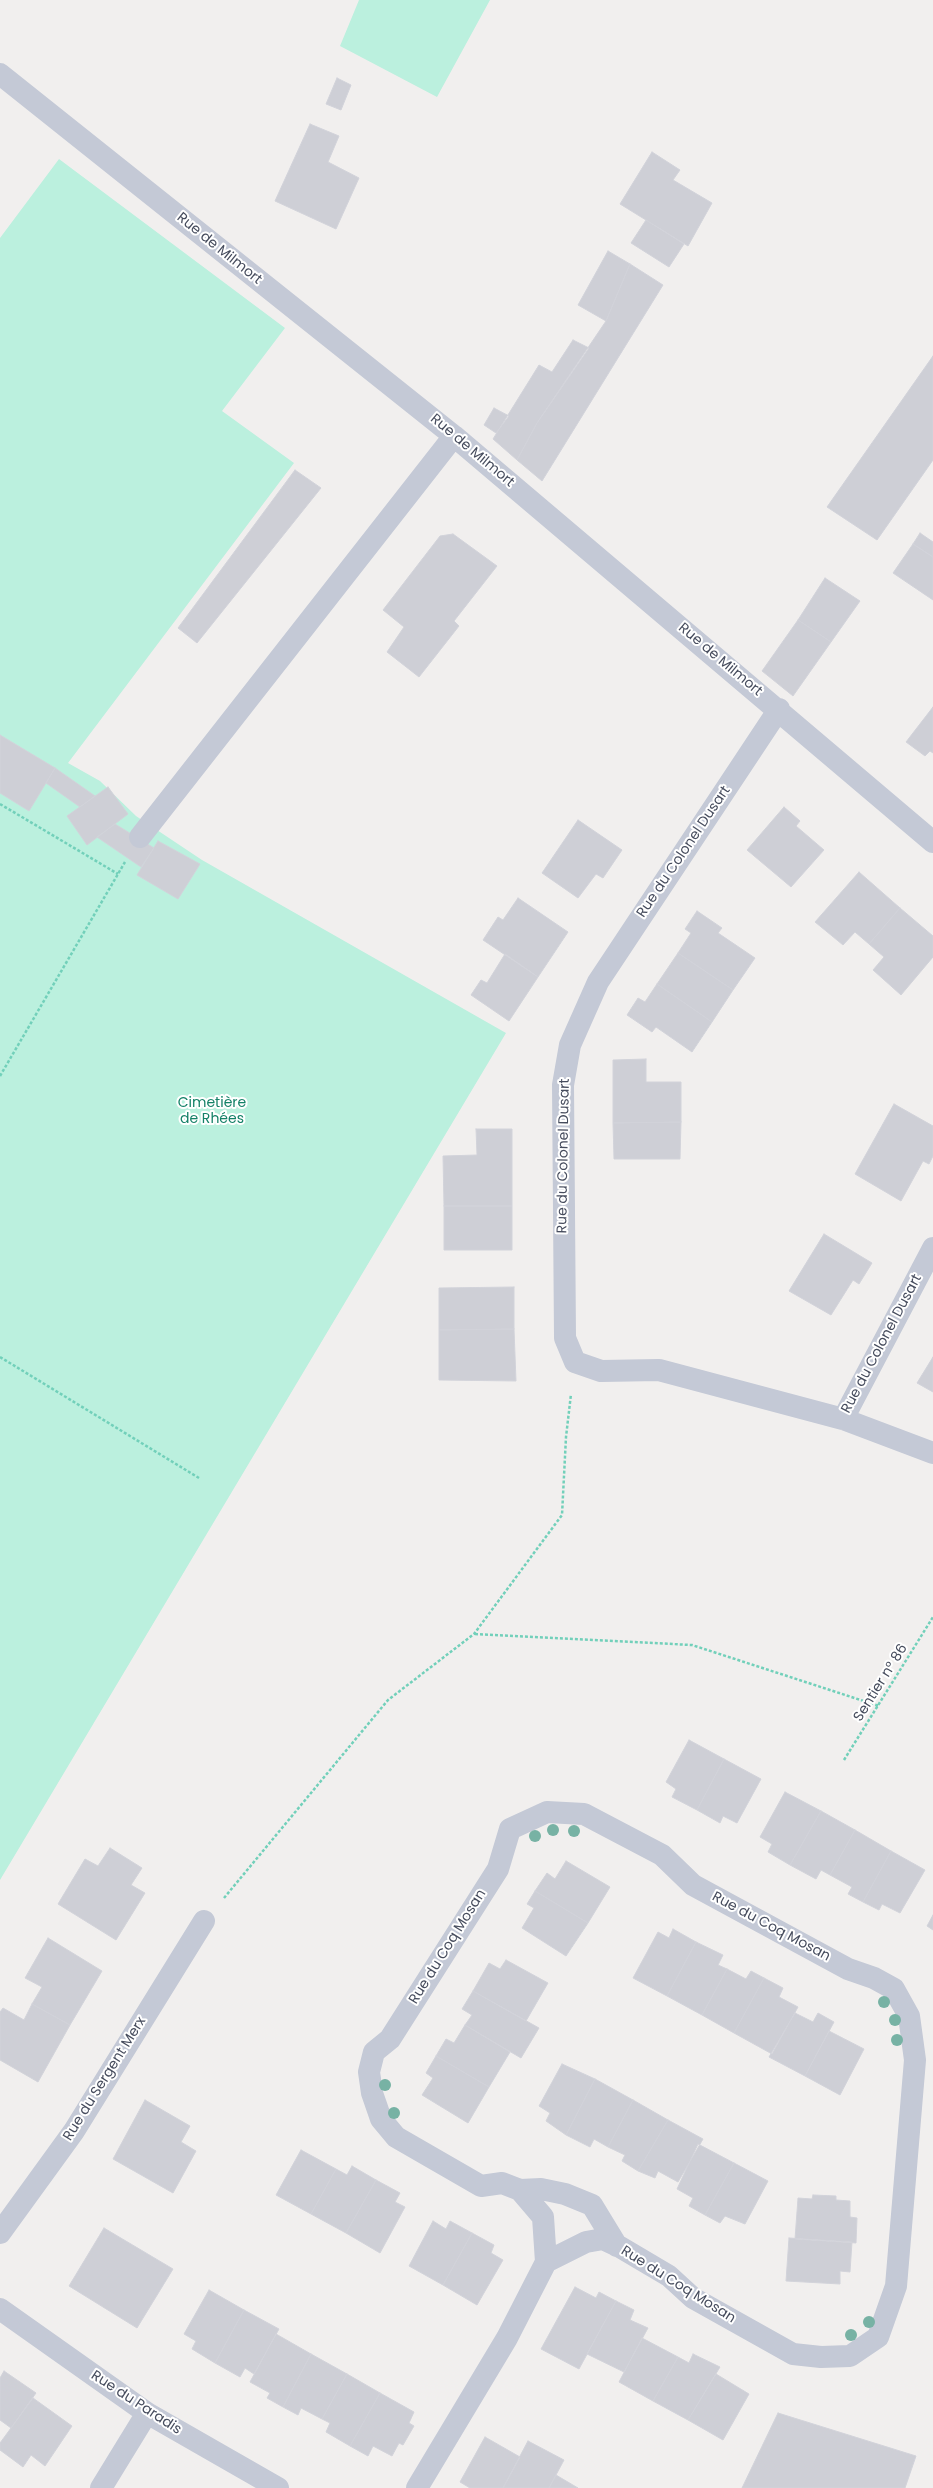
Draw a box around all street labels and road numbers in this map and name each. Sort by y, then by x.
street label: Rue de Milmort [173,210,265,288]
street label: Rue de Milmort [427,411,517,491]
street label: Rue de Milmort [675,620,765,700]
street label: Rue du Colonel Dusart [634,783,734,921]
street label: Rue du Colonel Dusart [554,1078,574,1234]
street label: Rue du Colonel Dusart [838,1272,926,1416]
street label: Sentier n° 86 [851,1641,911,1725]
street label: Rue du Coq Mosan [406,1887,490,2007]
street label: Rue du Coq Mosan [709,1889,833,1965]
street label: Rue du Sergent Merx [60,2014,150,2144]
street label: Rue du Coq Mosan [618,2243,738,2327]
street label: Rue du Paradis [88,2367,184,2439]

